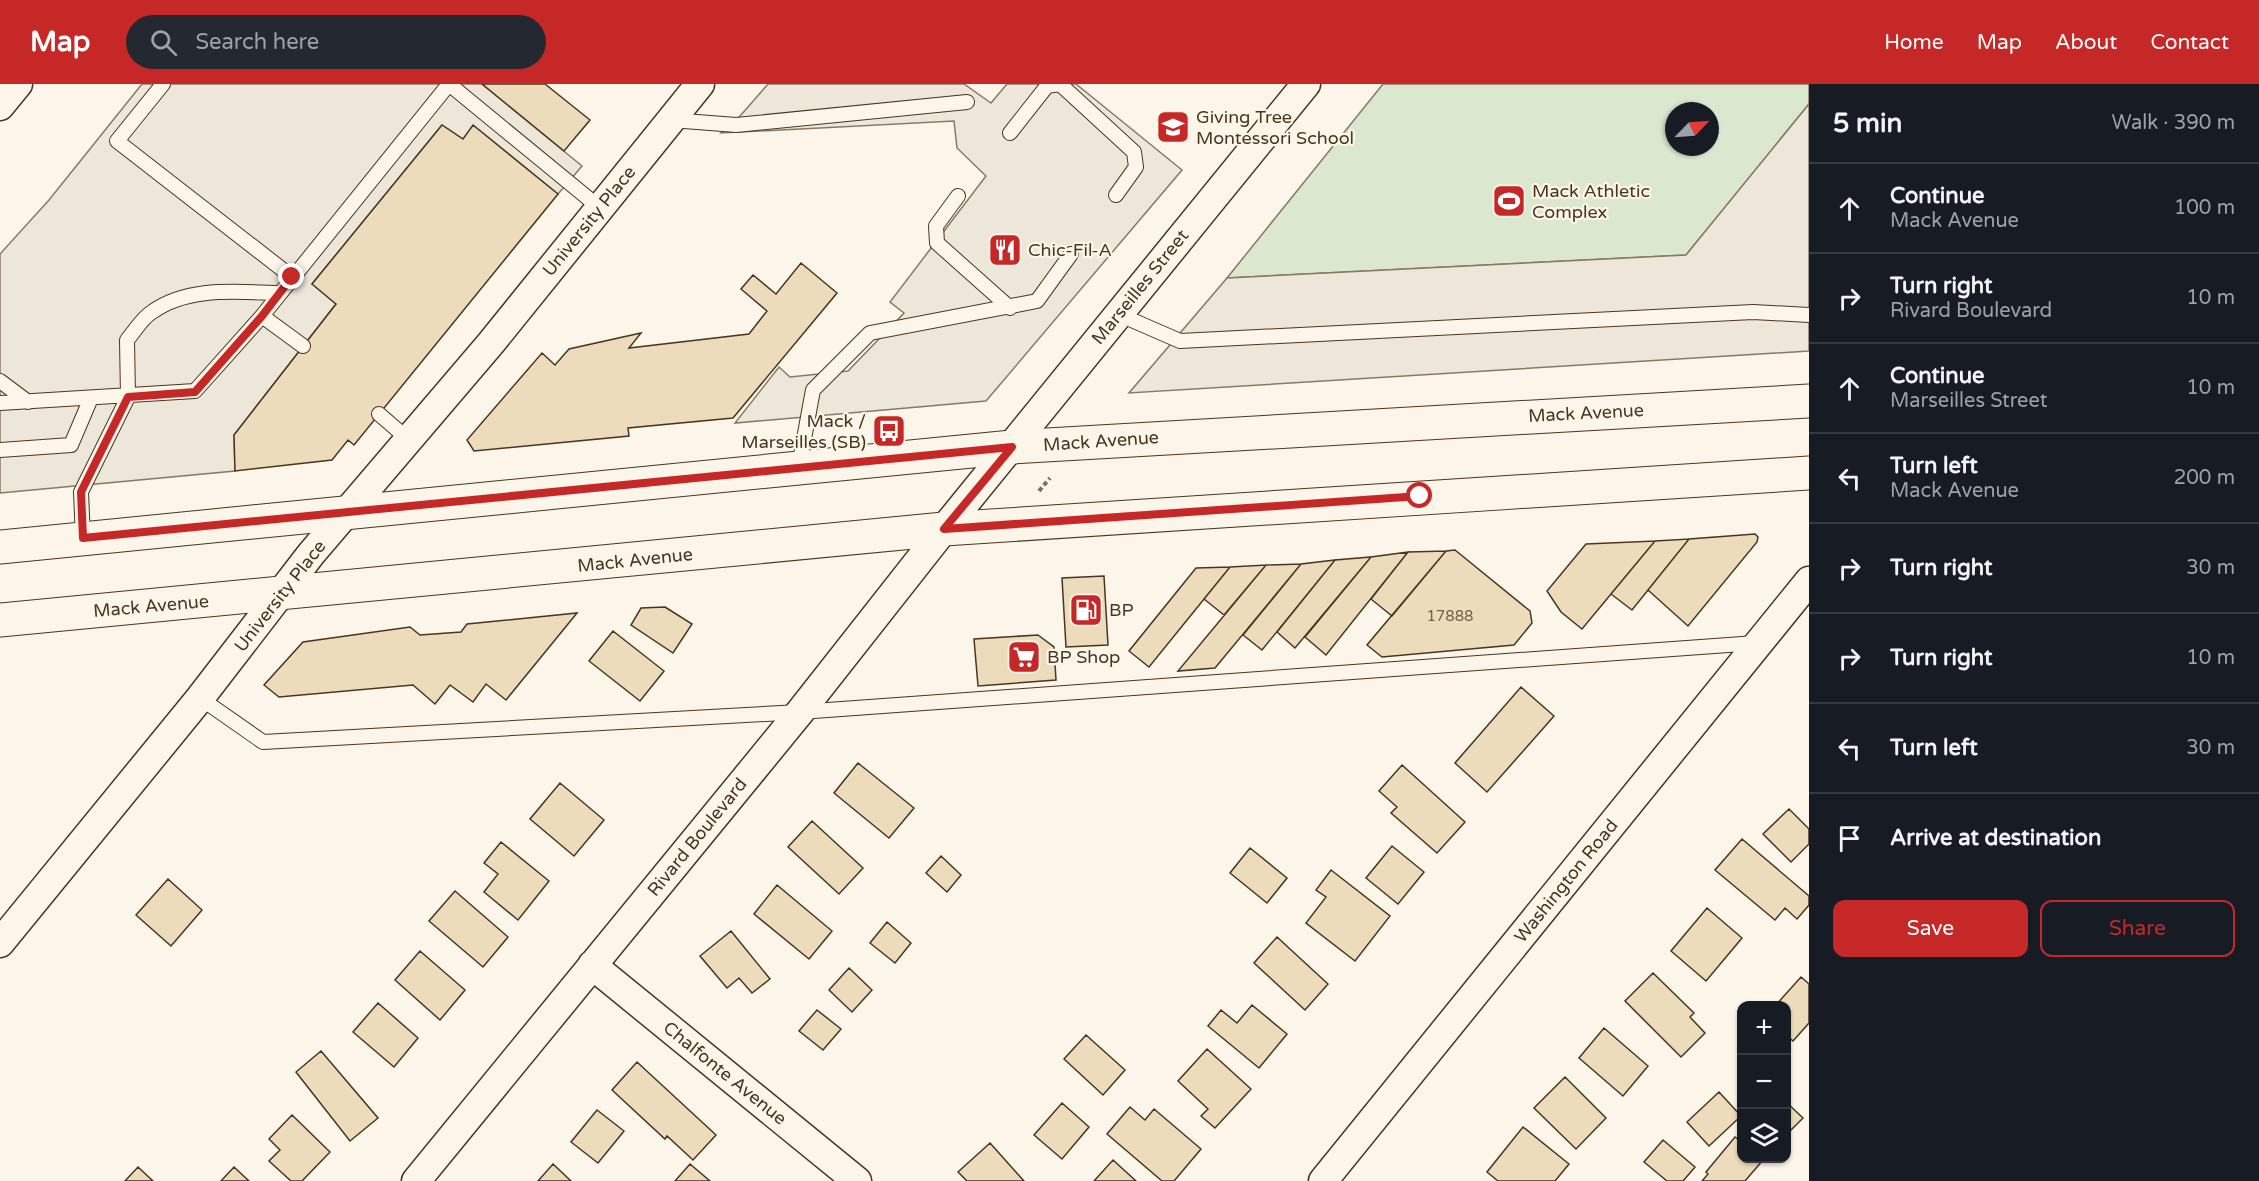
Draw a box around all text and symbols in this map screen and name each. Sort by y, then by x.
search box [126,15,546,69]
text: Map [30,25,90,59]
icon: search [147,26,180,59]
text: Search here [195,29,319,55]
text: Home [1884,30,1944,55]
text: Map [1977,30,2022,55]
text: About [2055,30,2117,55]
text: Contact [2150,30,2229,55]
north arrow [1665,102,1719,156]
place label: Giving Tree Montessori School [1196,106,1354,149]
text: 5 min [1833,108,1902,139]
school or university icon: Giving Tree Montessori School [1155,109,1191,145]
text: Walk · 390 m [2112,111,2235,135]
street label: University Place [538,161,640,281]
place label: Mack Athletic Complex [1532,180,1650,223]
sports icon: Mack Athletic Complex [1491,183,1527,219]
text: Continue [1890,183,1985,209]
icon: ahead [1833,192,1866,225]
text: 100 m [2174,196,2235,220]
text: Mack Avenue [1890,209,2019,233]
street label: Marseilles Street [1087,225,1193,349]
restaurant icon: Chic-Fil-A [987,232,1023,268]
place label: Chic-Fil-A [1028,239,1112,261]
route end [278,263,304,289]
text: Turn right [1890,273,1992,299]
icon: right [1833,282,1866,315]
text: 10 m [2186,286,2235,310]
text: Rivard Boulevard [1890,299,2052,323]
text: Continue [1890,363,1985,389]
icon: ahead [1833,372,1866,405]
text: 10 m [2186,376,2235,400]
text: Marseilles Street [1890,389,2047,413]
street label: Mack Avenue [1527,399,1645,427]
place label: Mack / Marseilles (SB) [741,410,866,453]
bus stop icon: Mack / Marseilles (SB) [871,413,907,449]
street label: Mack Avenue [1042,426,1160,456]
text: Turn left [1890,453,1978,479]
icon: left [1833,462,1866,495]
text: 200 m [2174,466,2235,490]
text: Mack Avenue [1890,479,2019,503]
route start [1406,482,1432,508]
street label: University Place [230,536,330,656]
street label: Mack Avenue [576,543,694,577]
icon: right [1833,552,1866,585]
text: Turn right [1890,555,1992,581]
text: 30 m [2186,556,2235,580]
street label: Mack Avenue [92,590,210,622]
fuel station icon: BP [1068,592,1104,628]
place label: BP [1109,599,1134,621]
house number: 17888 [1426,607,1474,625]
supermarket icon: BP Shop [1006,639,1042,675]
icon: right [1833,642,1866,675]
text: Turn right [1890,645,1992,671]
place label: BP Shop [1047,646,1120,668]
text: 10 m [2186,646,2235,670]
icon: left [1833,732,1866,765]
text: Turn left [1890,735,1978,761]
text: 30 m [2186,736,2235,760]
street label: Rivard Boulevard [643,773,751,901]
street label: Washington Road [1509,815,1623,947]
icon: arrive [1833,822,1866,855]
text: Arrive at destination [1890,825,2101,851]
button: Save [1833,900,2028,957]
button: Share [2040,900,2235,957]
map controls [1737,1001,1791,1163]
button: + [1737,1001,1791,1055]
street label: Chalfonte Avenue [659,1017,791,1129]
button: − [1737,1055,1791,1109]
button: layers [1737,1109,1791,1163]

